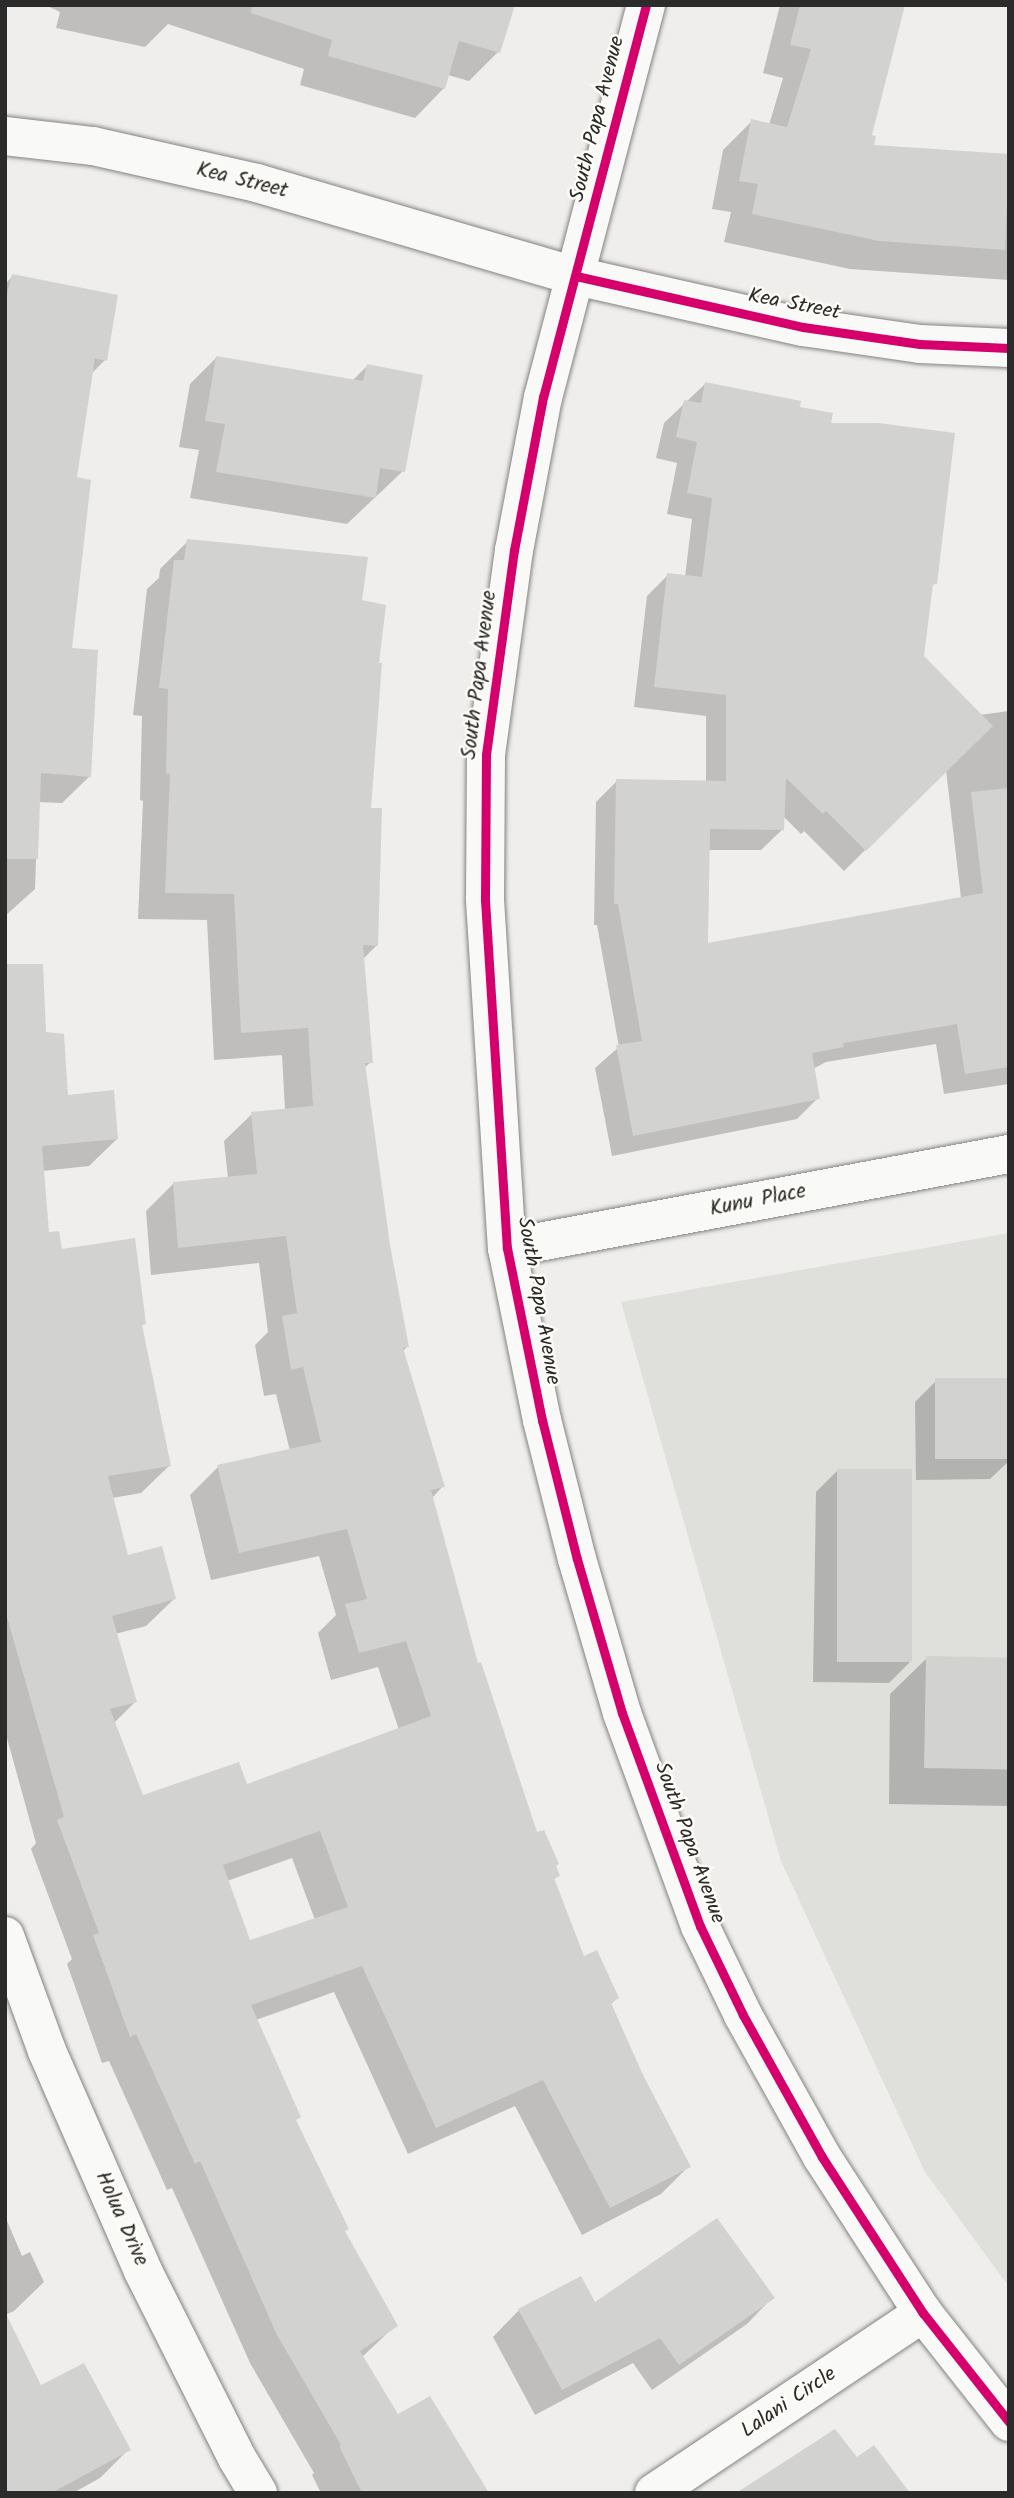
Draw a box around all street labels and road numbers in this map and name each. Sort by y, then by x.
street label: South Papa Avenue [565,33,631,205]
street label: Kea Street [194,157,290,205]
street label: Kea Street [746,284,842,326]
street label: South Papa Avenue [457,589,503,761]
street label: Kunu Place [708,1179,808,1223]
street label: South Papa Avenue [511,1215,565,1387]
street label: South Papa Avenue [648,1759,730,1927]
street label: Holua Drive [89,2168,153,2270]
street label: Lalani Circle [737,2362,841,2444]

